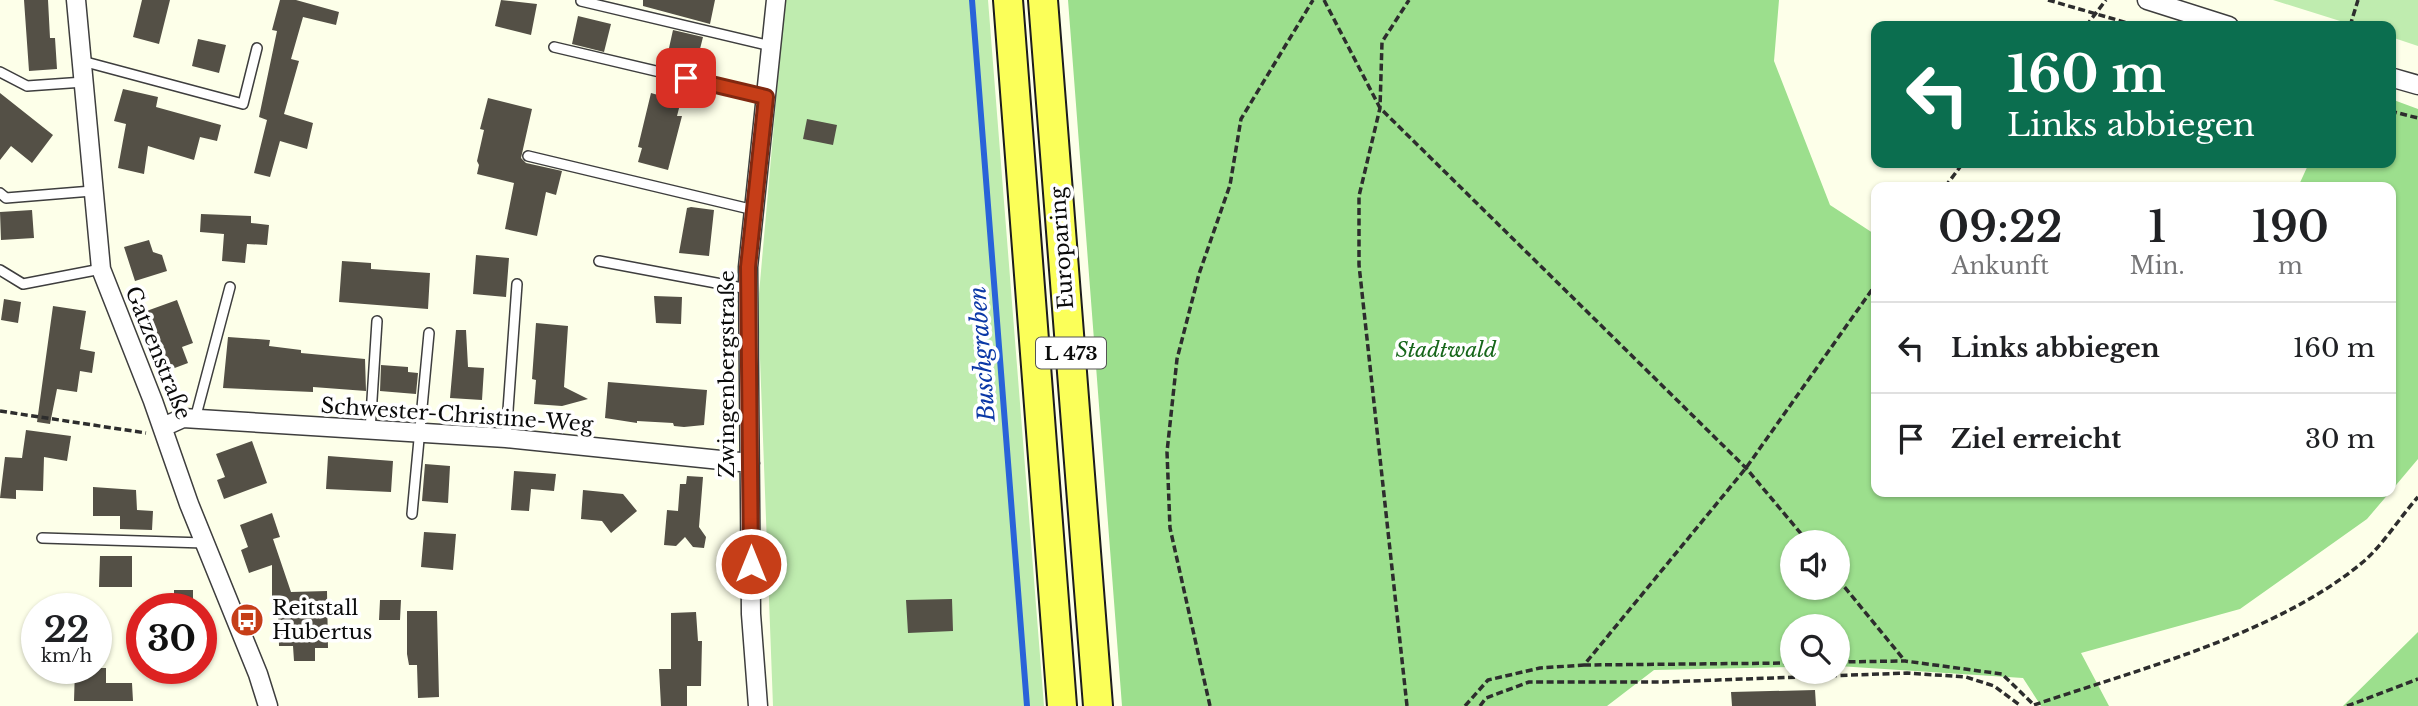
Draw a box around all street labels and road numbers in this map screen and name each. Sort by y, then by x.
street label: Europaring [1045,185,1079,310]
street label: Zwingenbergstraße [714,270,740,478]
street label: Gatzenstraße [119,283,197,423]
road number: L 473 [1036,338,1106,368]
street label: Schwester-Christine-Weg [320,393,595,438]

